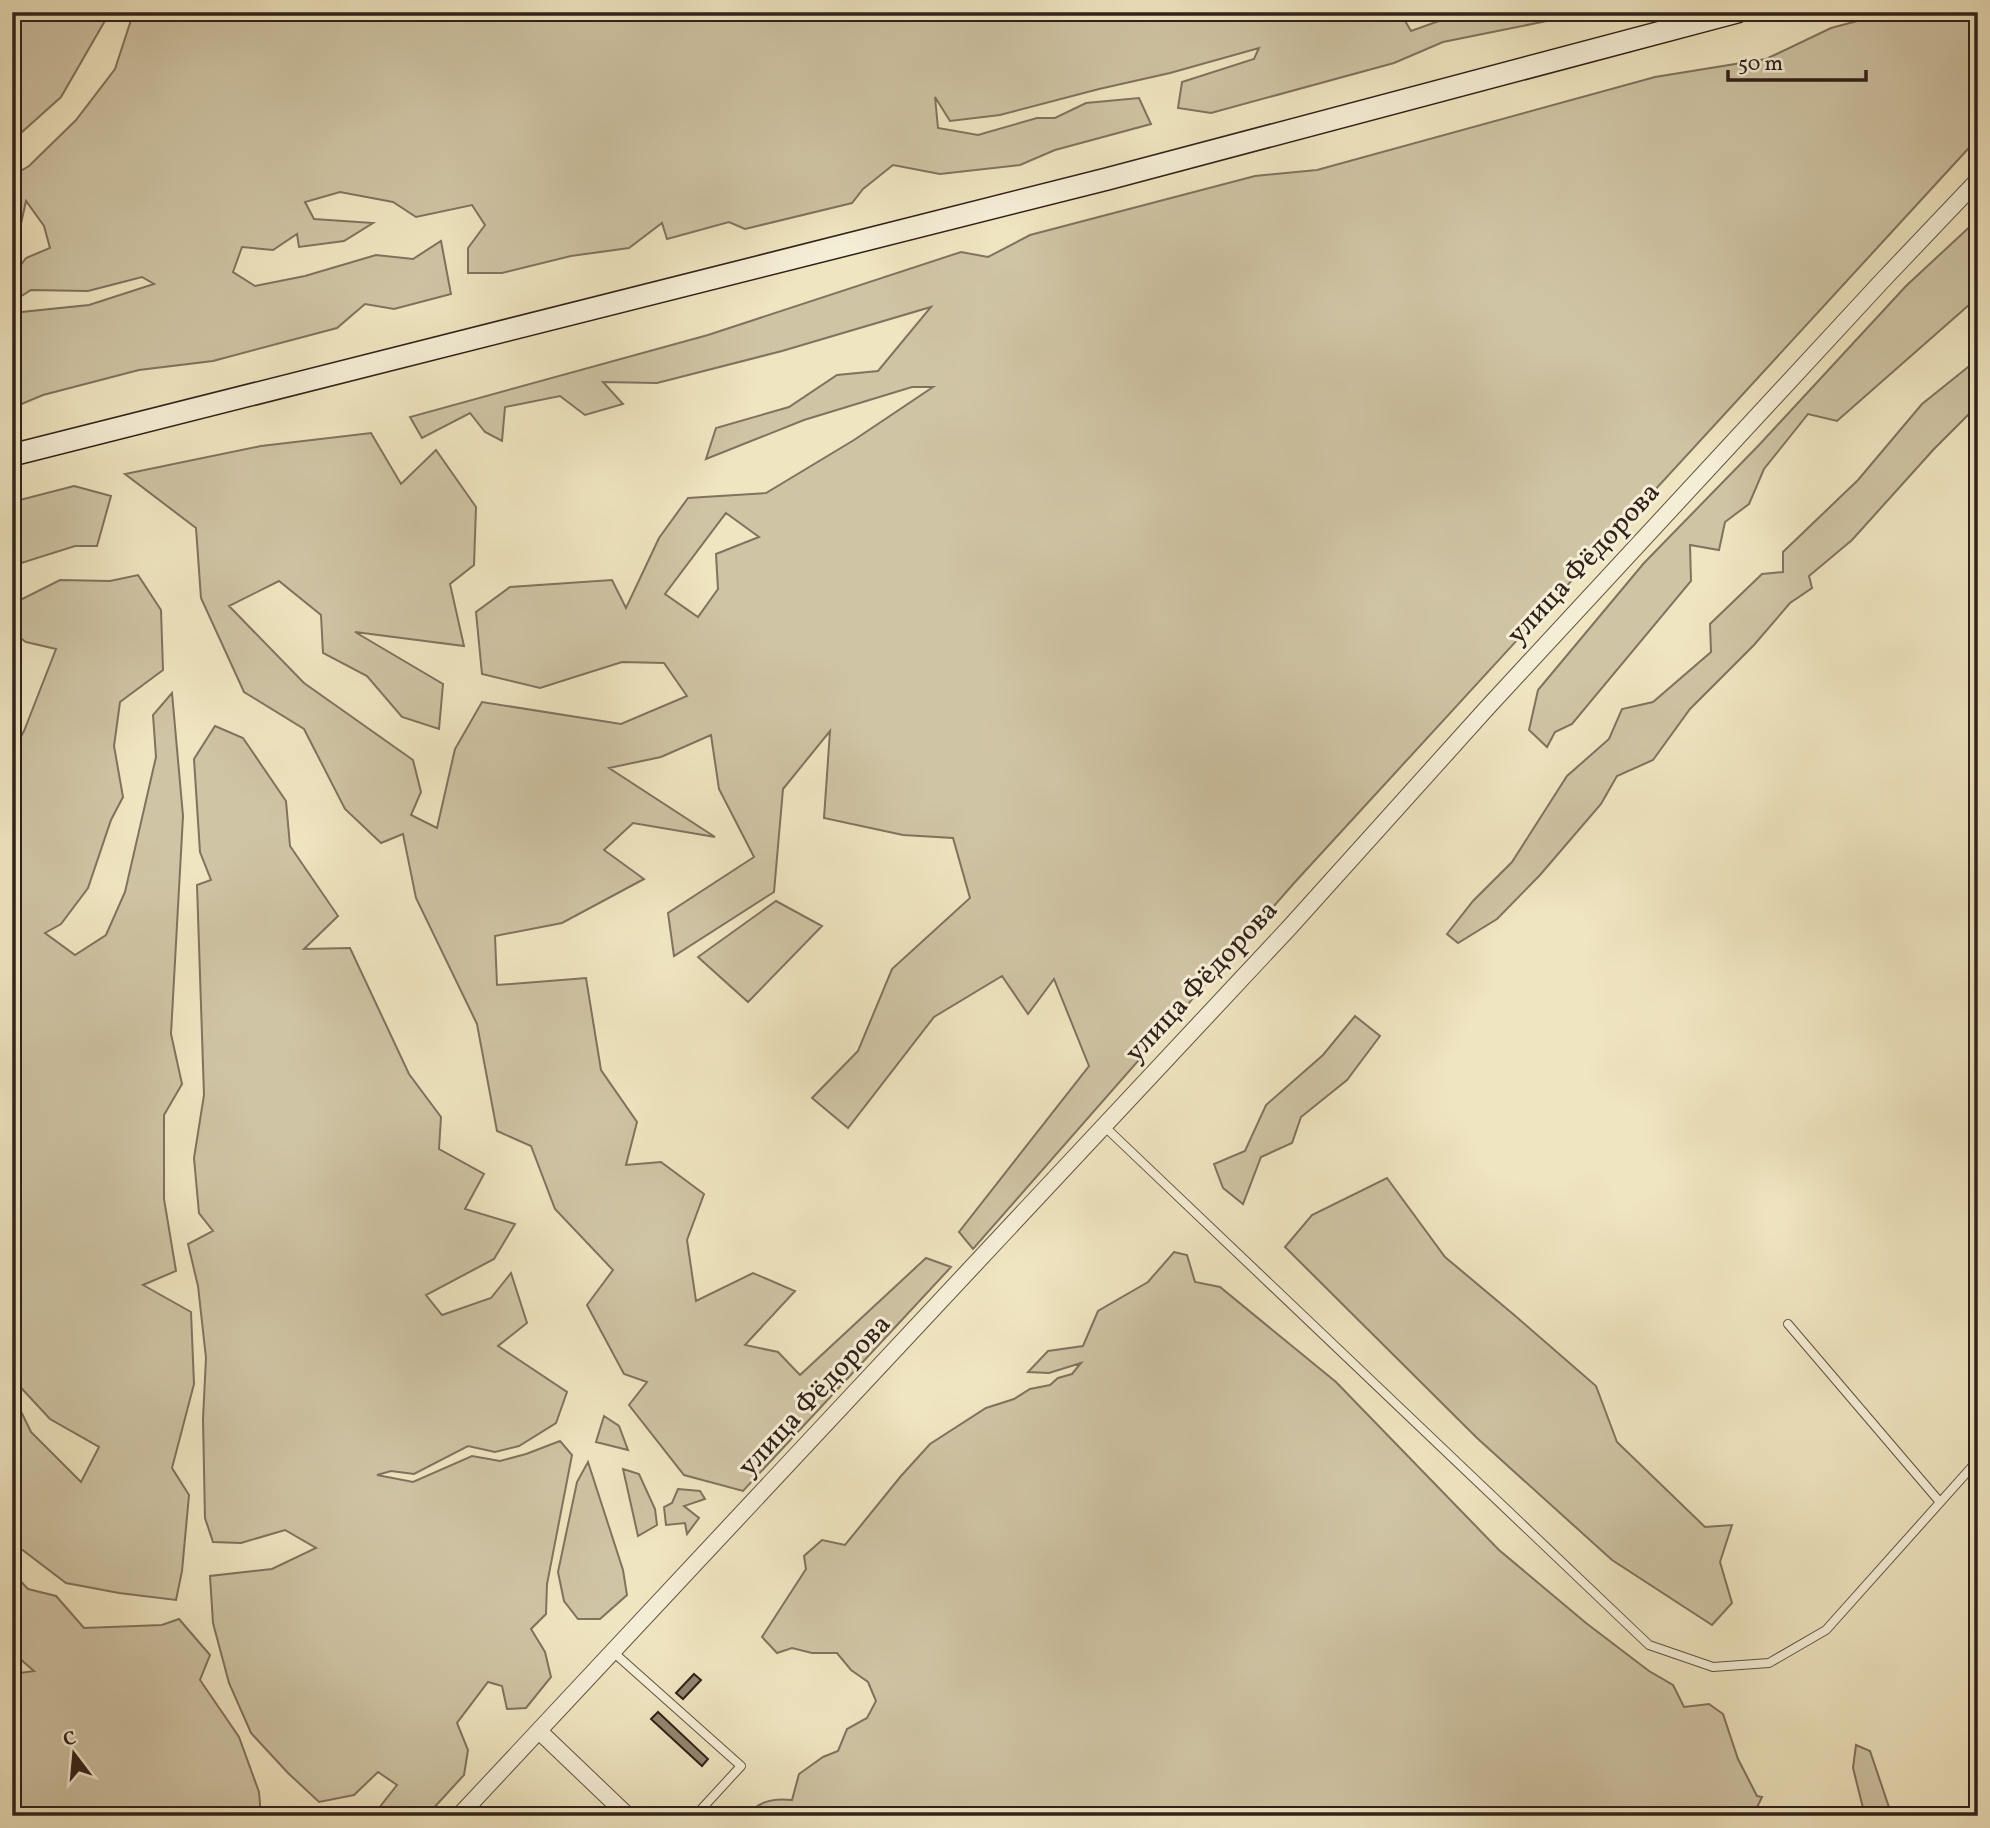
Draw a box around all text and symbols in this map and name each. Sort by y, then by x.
scale bar [1728,38,1866,82]
text: 50 m [1738,50,1783,79]
street label: улица Фёдорова [1498,474,1670,654]
street label: улица Фёдорова [1116,892,1288,1072]
street label: улица Фёдорова [729,1306,901,1486]
north arrow [38,1720,108,1790]
text: С [60,1725,79,1754]

